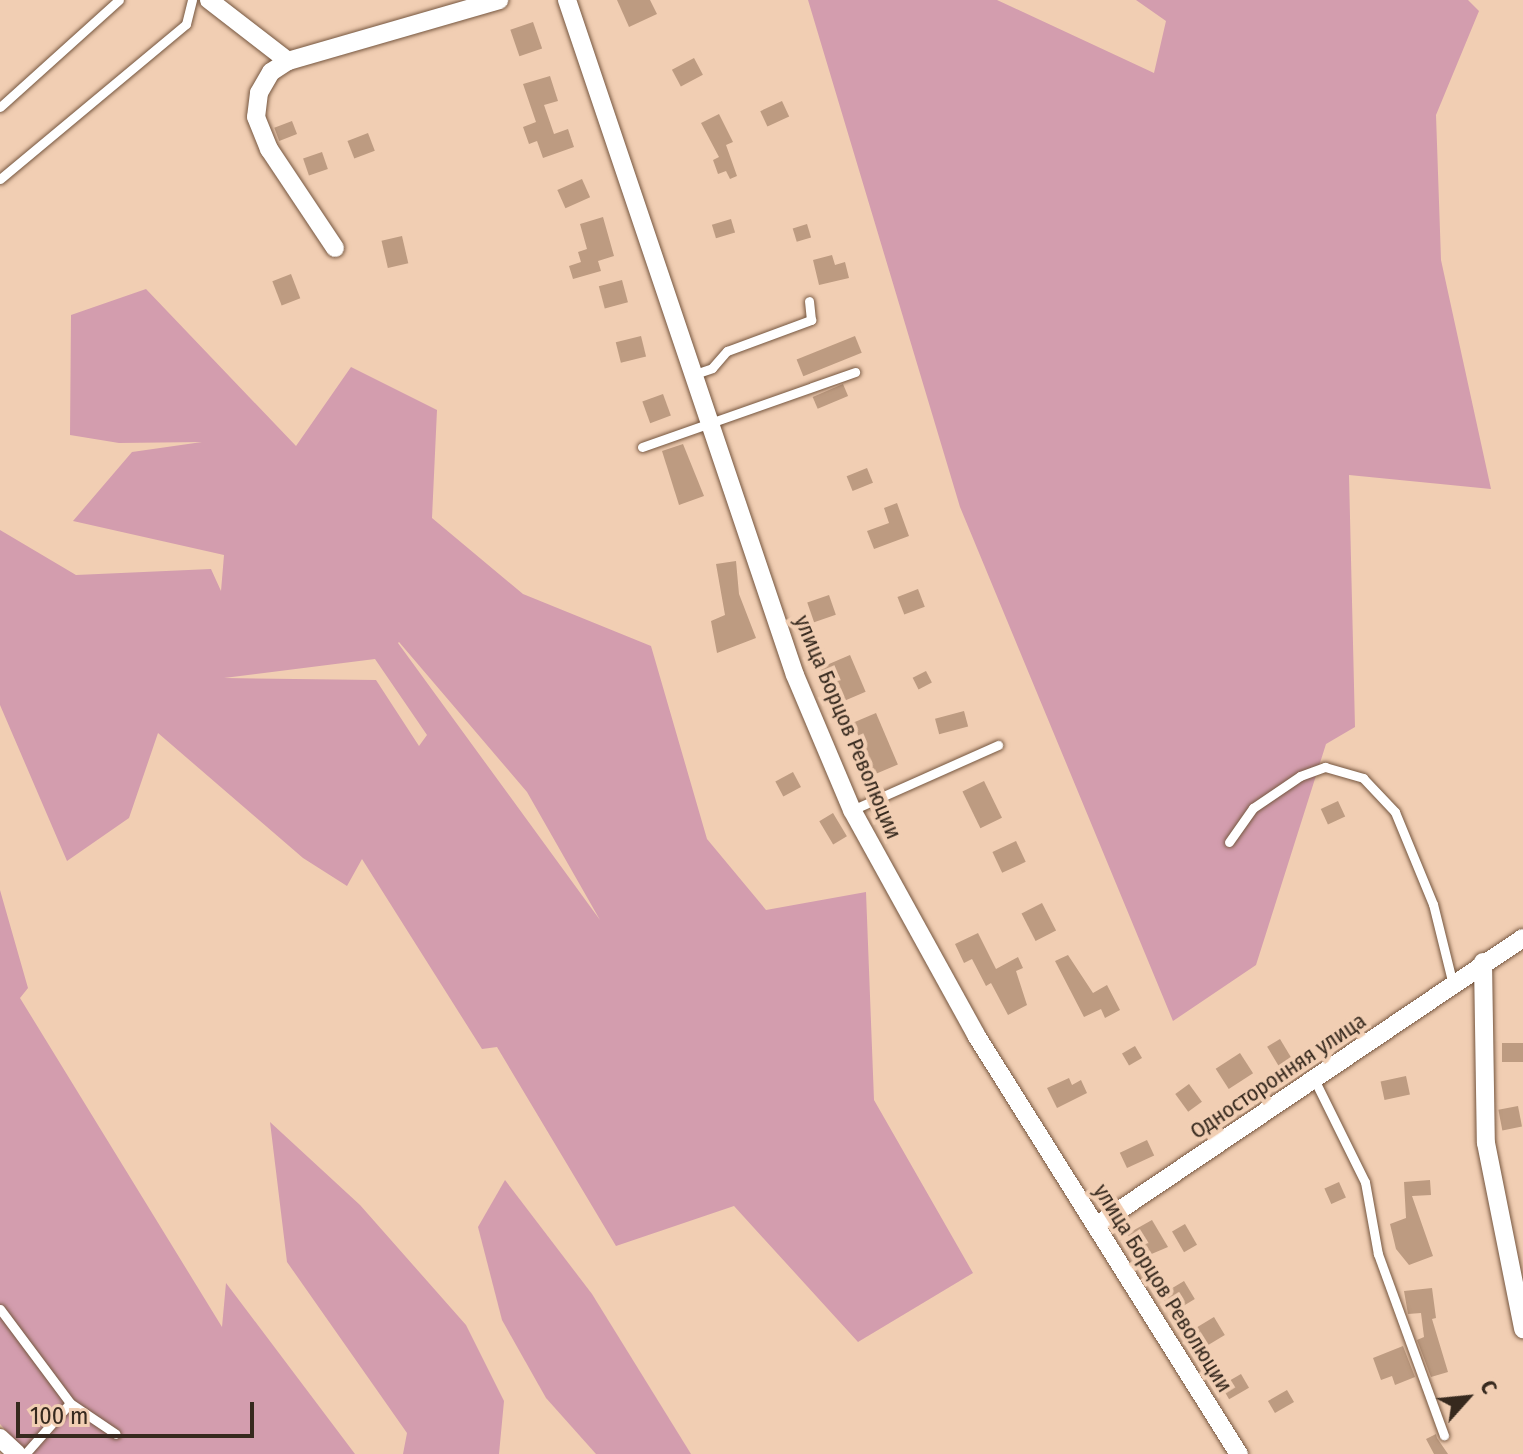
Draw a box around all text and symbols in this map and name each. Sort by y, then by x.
street label: улица Борцов Революции [789,611,907,843]
street label: Односторонняя улица [1185,1007,1371,1145]
street label: улица Борцов Революции [1088,1179,1238,1397]
north arrow [1427,1358,1507,1438]
text: С [1474,1376,1503,1398]
scale bar [20,1386,258,1436]
text: 100 m [30,1402,88,1430]

